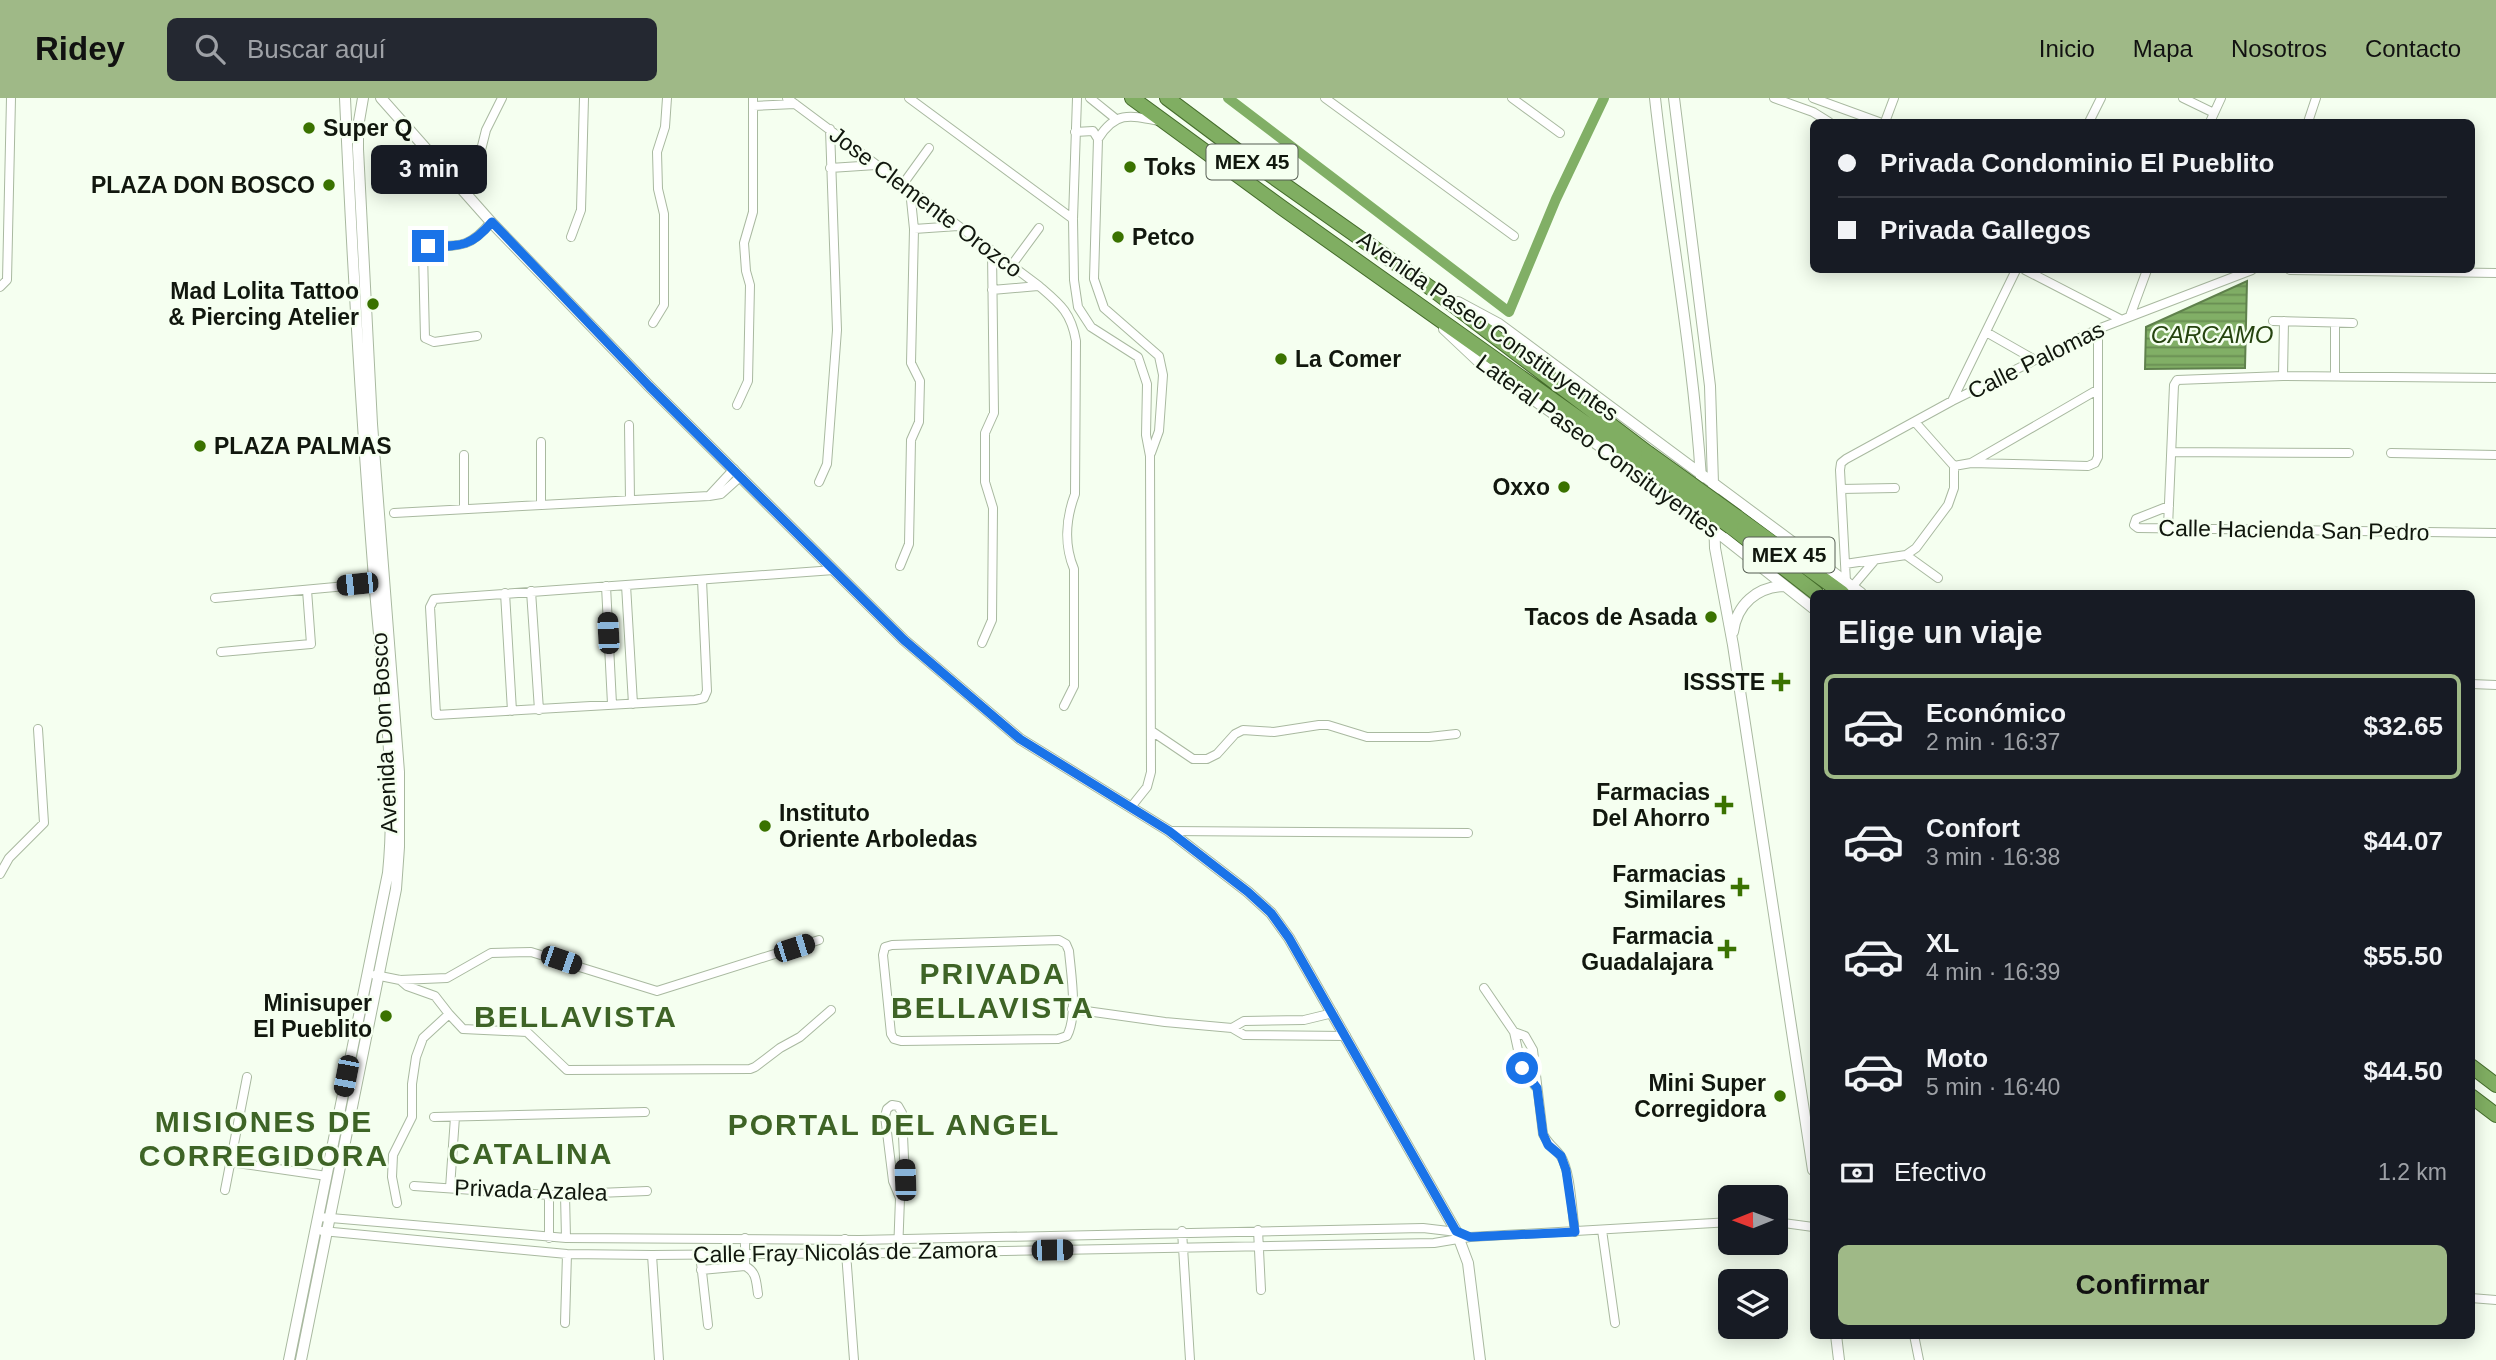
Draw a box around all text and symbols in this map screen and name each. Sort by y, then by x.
search box [167,18,657,81]
text: Ridey [35,30,125,67]
icon: search [191,30,229,68]
text: Buscar aquí [247,34,386,64]
text: Inicio [2039,35,2095,62]
text: Mapa [2133,35,2193,62]
text: Nosotros [2231,35,2327,62]
text: Contacto [2365,35,2461,62]
place label: Super Q [323,115,412,141]
marker: Super Q [301,120,317,136]
street label: Jose Clemente Orozco [825,121,1027,283]
callout: 3 min [370,144,486,194]
road number: MEX 45 [1206,144,1298,180]
text: Privada Condominio El Pueblito [1880,148,2274,178]
place label: Toks [1144,154,1196,180]
text: 3 min [399,156,459,182]
marker: Toks [1122,159,1138,175]
place label: PLAZA DON BOSCO [91,172,315,198]
marker: PLAZA DON BOSCO [321,177,337,193]
text: Privada Gallegos [1880,215,2091,245]
place label: Petco [1132,224,1195,250]
street label: Avenida Paseo Constituyentes [1352,226,1624,426]
marker: Petco [1110,229,1126,245]
route end [412,230,444,262]
place label: Mad Lolita Tattoo & Piercing Atelier [168,278,359,330]
marker: Mad Lolita Tattoo & Piercing Atelier [365,296,381,312]
street label: Calle Palomas [1964,316,2108,404]
water label: CARCAMO [2151,321,2273,348]
place label: La Comer [1295,346,1401,372]
street label: Lateral Paseo Consituyentes [1471,349,1725,543]
marker: La Comer [1273,351,1289,367]
place label: PLAZA PALMAS [214,433,392,459]
marker: PLAZA PALMAS [192,438,208,454]
place label: Oxxo [1492,474,1550,500]
marker: Oxxo [1556,479,1572,495]
street label: Calle Hacienda San Pedro [2158,515,2430,545]
road number: MEX 45 [1744,538,1834,573]
car [336,571,379,597]
place label: Tacos de Asada [1524,604,1697,630]
marker: Tacos de Asada [1703,609,1719,625]
car [597,611,620,655]
text: Elige un viaje [1838,614,2043,650]
street label: Avenida Don Bosco [366,632,402,834]
place label: ISSSTE [1683,669,1765,695]
marker: ISSSTE [1771,672,1791,692]
icon: car [1842,695,1905,758]
text: Económico [1926,698,2066,728]
text: $32.65 [2363,711,2443,741]
text: 2 min · 16:37 [1926,729,2060,755]
place label: Farmacias Del Ahorro [1592,779,1710,831]
marker: Farmacias Del Ahorro [1716,797,1732,813]
place label: Instituto Oriente Arboledas [779,800,978,852]
icon: car [1842,810,1905,873]
text: Confort [1926,813,2020,843]
marker: Instituto Oriente Arboledas [757,818,773,834]
text: $44.07 [2363,826,2443,856]
text: 3 min · 16:38 [1926,844,2060,870]
place label: Farmacias Similares [1612,861,1726,913]
marker: Farmacias Similares [1732,879,1748,895]
place label: Farmacia Guadalajara [1581,923,1713,975]
icon: car [1842,925,1905,988]
text: XL [1926,928,1959,958]
car [771,932,818,964]
marker: Farmacia Guadalajara [1719,941,1735,957]
text: $55.50 [2363,941,2443,971]
car [538,943,585,977]
district label: PRIVADA BELLAVISTA [891,957,1095,1024]
text: 4 min · 16:39 [1926,959,2060,985]
place label: Minisuper El Pueblito [253,990,372,1042]
district label: BELLAVISTA [474,1000,678,1033]
marker: Minisuper El Pueblito [378,1008,394,1024]
icon: car [1842,1040,1905,1103]
text: Moto [1926,1043,1988,1073]
route start [1506,1052,1538,1084]
car [332,1053,361,1099]
text: $44.50 [2363,1056,2443,1086]
place label: Mini Super Corregidora [1634,1070,1766,1122]
text: 5 min · 16:40 [1926,1074,2060,1100]
marker: Mini Super Corregidora [1772,1088,1788,1104]
district label: MISIONES DE CORREGIDORA [139,1105,389,1172]
district label: PORTAL DEL ANGEL [728,1108,1060,1141]
district label: CATALINA [449,1137,613,1170]
icon: cash [1838,1154,1876,1192]
text: Efectivo [1894,1157,1987,1187]
car [894,1159,917,1201]
text: 1.2 km [2378,1159,2447,1185]
street label: Privada Azalea [454,1174,608,1206]
north arrow [1718,1185,1788,1255]
map controls [1718,1185,1788,1339]
street label: Calle Fray Nicolás de Zamora [693,1236,998,1268]
car [1031,1239,1074,1261]
button: Confirmar [1838,1245,2447,1325]
button: layers [1718,1269,1788,1339]

